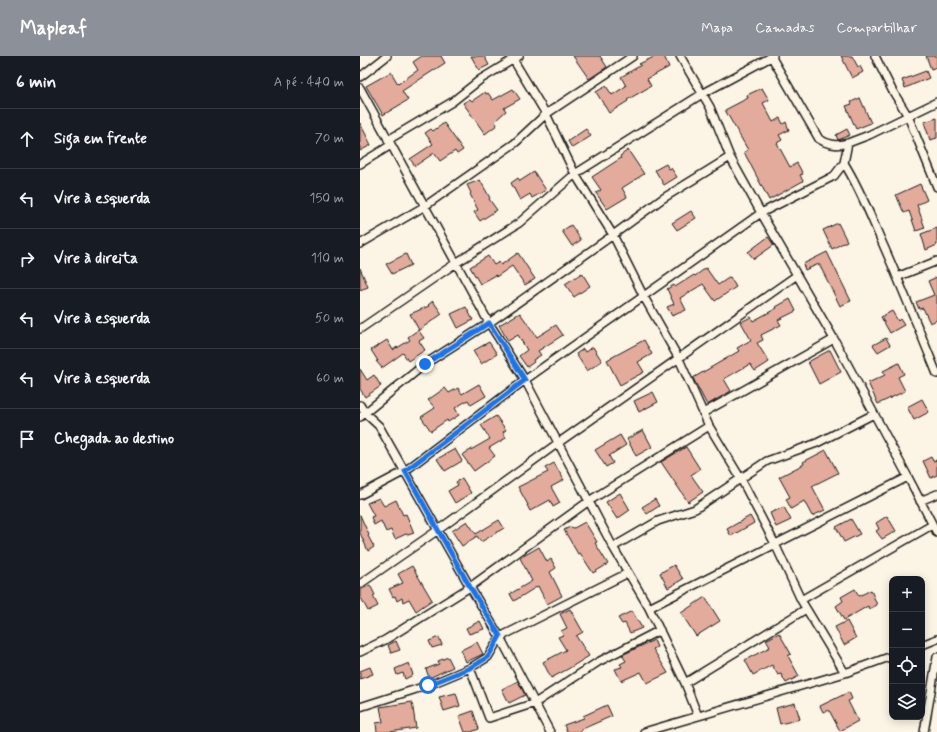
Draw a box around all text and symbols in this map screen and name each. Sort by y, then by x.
text: Mapleaf [20,16,87,41]
text: Mapa [701,19,733,37]
text: Camadas [755,19,814,37]
text: Compartilhar [836,19,917,37]
text: 6 min [16,71,56,93]
text: A pé · 440 m [274,74,344,91]
icon: ahead [16,128,38,150]
text: Siga em frente [54,129,147,149]
text: 70 m [315,130,344,147]
icon: left [16,188,38,210]
text: Vire à esquerda [54,189,150,209]
text: 150 m [310,190,344,207]
icon: right [16,248,38,270]
text: Vire à direita [54,249,138,269]
text: 110 m [311,250,344,267]
icon: left [16,308,38,330]
text: Vire à esquerda [54,309,150,329]
text: 50 m [315,310,344,327]
route end [416,355,434,373]
icon: left [16,368,38,390]
text: Vire à esquerda [54,369,150,389]
text: 60 m [316,370,344,387]
icon: arrive [16,428,38,450]
text: Chegada ao destino [54,429,174,449]
map controls [889,576,925,720]
button: + [889,576,925,612]
button: − [889,612,925,648]
button: locate [889,648,925,684]
route start [419,676,437,694]
button: layers [889,684,925,720]

